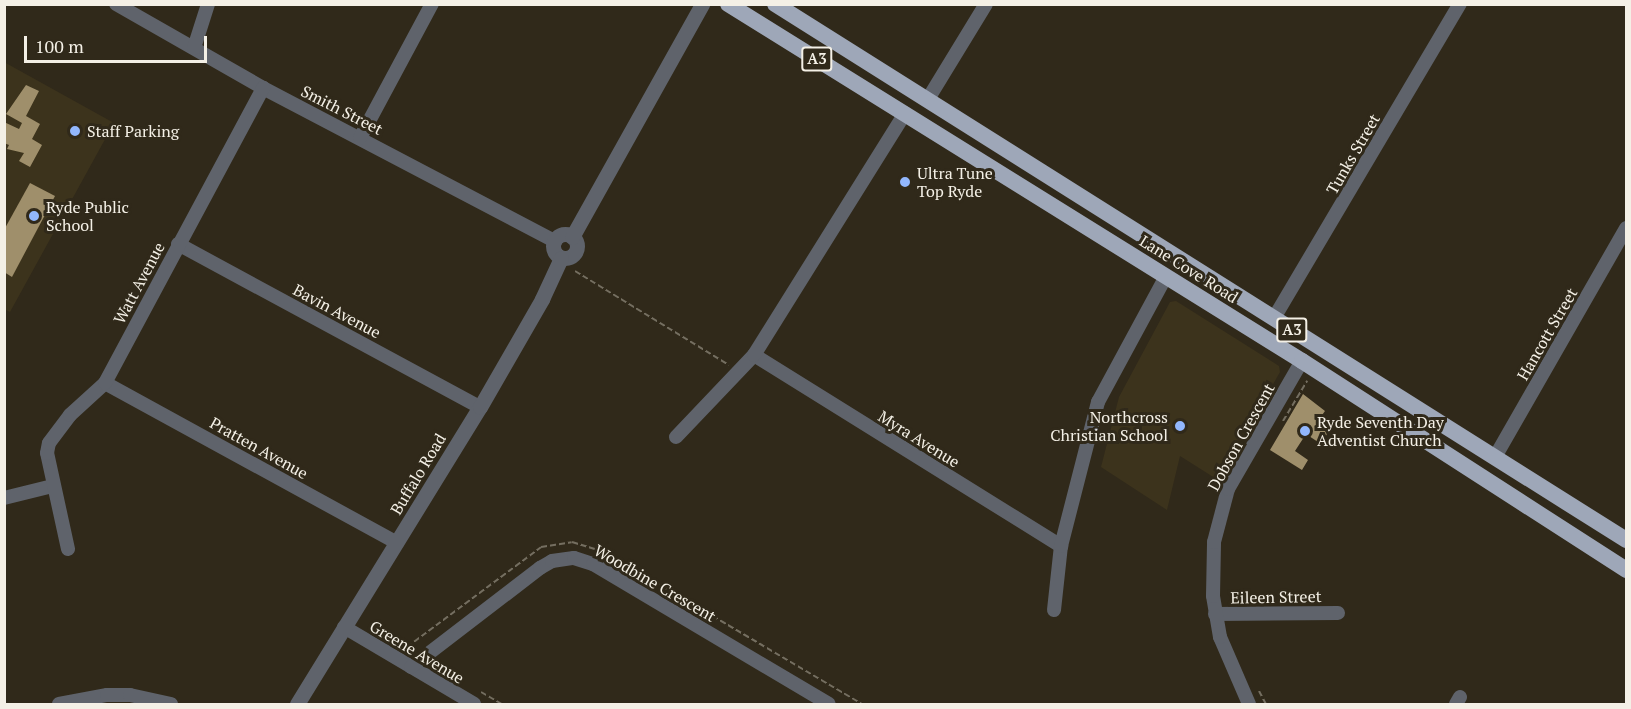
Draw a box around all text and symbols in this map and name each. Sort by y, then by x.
scale bar [27,24,210,62]
text: 100 m [35,34,84,58]
road number: A3 [800,47,834,71]
street label: Smith Street [298,81,386,139]
street label: Tunks Street [1322,110,1384,198]
place label: Staff Parking [87,121,179,141]
marker: Staff Parking [68,124,82,138]
place label: Ultra Tune Top Ryde [917,163,993,201]
marker: Ultra Tune Top Ryde [898,175,912,189]
place label: Ryde Public School [46,197,129,235]
marker: Ryde Public School [27,209,41,223]
street label: Lane Cove Road [1136,231,1242,307]
street label: Watt Avenue [109,239,169,327]
street label: Bavin Avenue [290,280,384,342]
street label: Hancott Street [1513,284,1581,384]
road number: A3 [1276,318,1308,342]
street label: Dobson Crescent [1203,380,1279,494]
street label: Myra Avenue [875,406,963,472]
place label: Northcross Christian School [1050,407,1168,445]
place label: Ryde Seventh Day Adventist Church [1317,412,1444,450]
street label: Pratten Avenue [206,413,312,483]
marker: Northcross Christian School [1173,419,1187,433]
marker: Ryde Seventh Day Adventist Church [1298,424,1312,438]
street label: Buffalo Road [386,430,450,518]
street label: Woodbine Crescent [591,540,719,626]
street label: Eileen Street [1230,587,1322,607]
street label: Greene Avenue [366,616,468,688]

